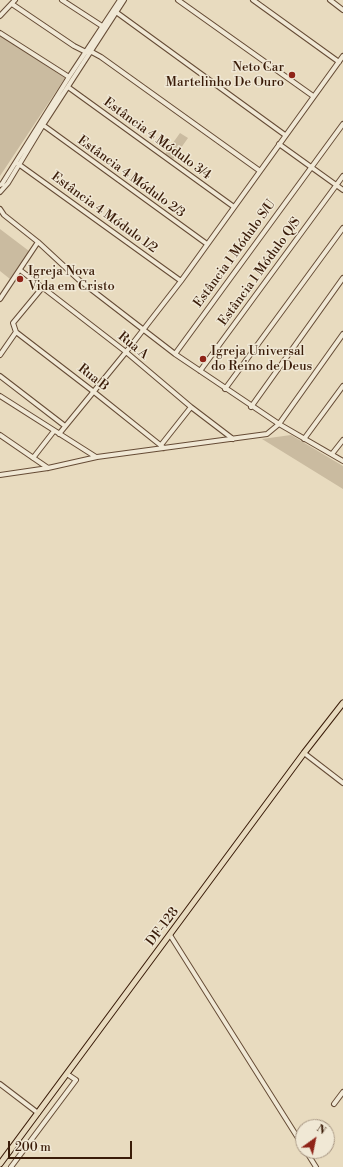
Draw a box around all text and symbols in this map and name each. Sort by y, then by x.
place label: Neto Car Martelinho De Ouro [166,60,284,91]
marker: Neto Car Martelinho De Ouro [287,70,297,80]
street label: Estância 4 Módulo 3/4 [100,95,214,183]
street label: Estância 4 Módulo 2/3 [74,133,188,221]
street label: Estância 4 Módulo 1/2 [48,169,160,257]
street label: Estância 1 Módulo S/U [191,197,279,311]
street label: Estância 1 Módulo Q/S [216,215,304,329]
place label: Igreja Nova Vida em Cristo [28,264,115,295]
marker: Igreja Nova Vida em Cristo [15,274,25,284]
street label: Rua A [115,329,151,363]
place label: Igreja Universal do Reino de Deus [211,344,312,375]
marker: Igreja Universal do Reino de Deus [198,354,208,364]
street label: Rua B [74,361,112,395]
street label: DF-128 [143,905,183,949]
north arrow [295,1119,335,1159]
text: N [314,1122,328,1138]
scale bar [10,1133,134,1159]
text: 200 m [15,1140,51,1155]

